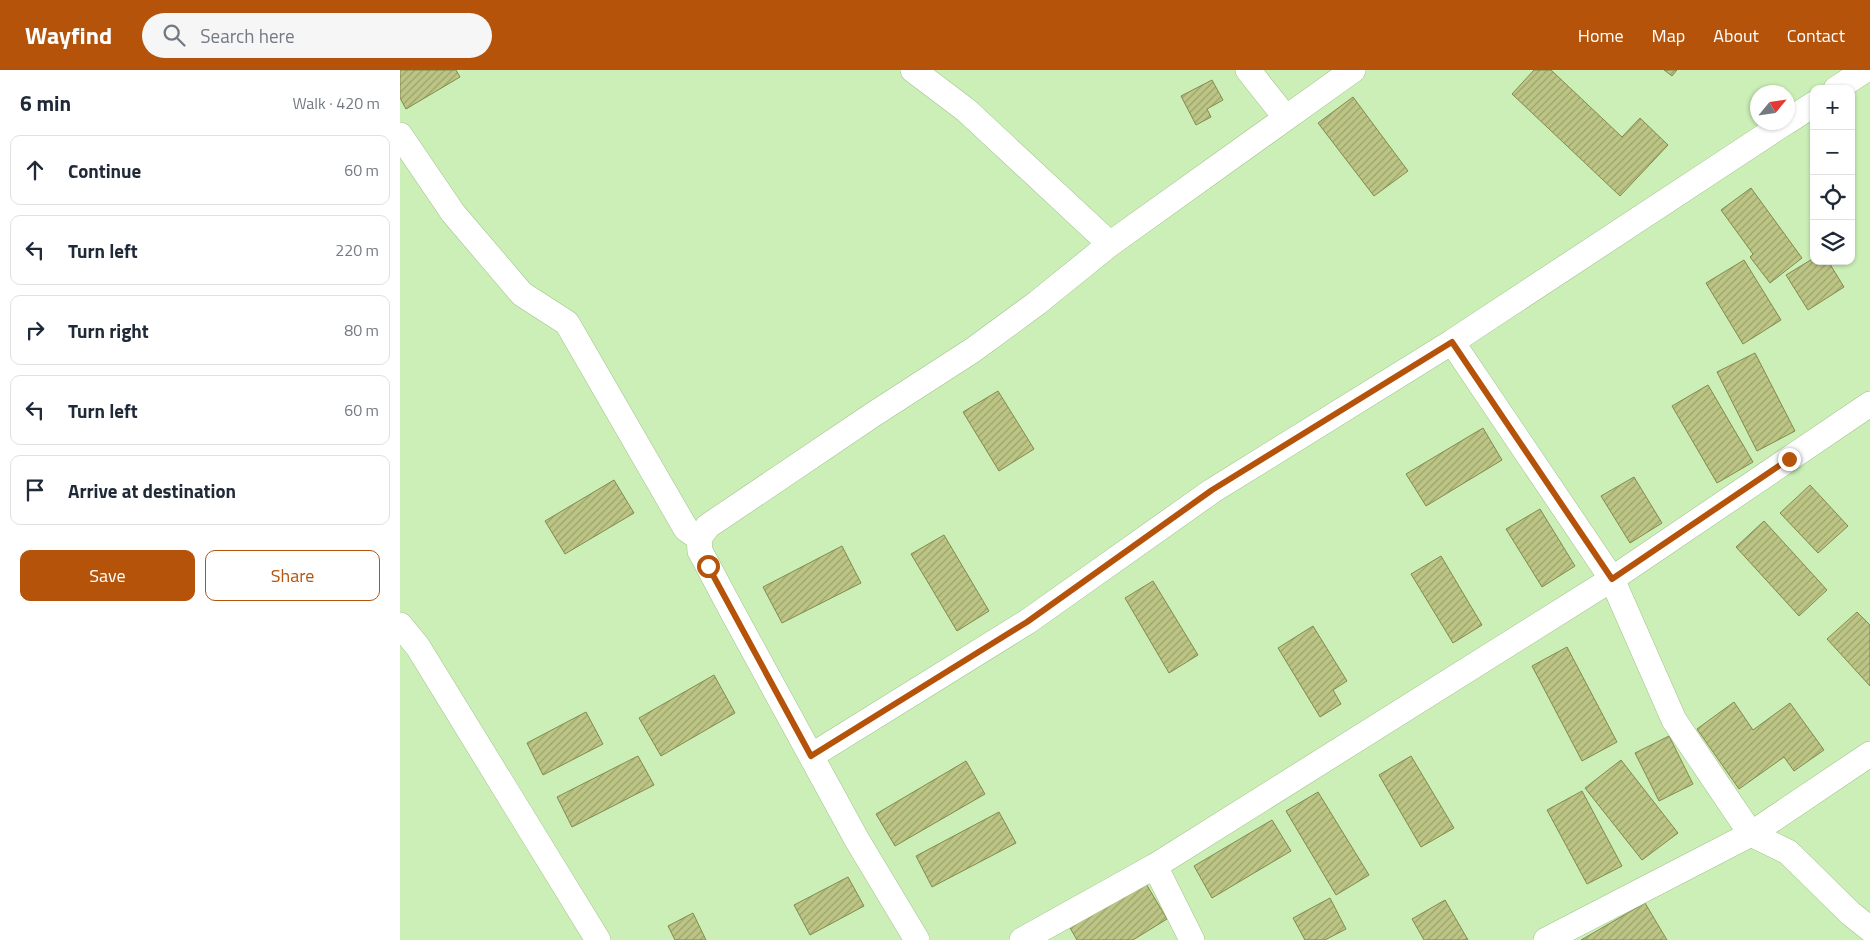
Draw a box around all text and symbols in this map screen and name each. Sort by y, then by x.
search box [142,13,492,58]
text: Wayfind [25,17,112,53]
icon: search [160,21,188,49]
text: Search here [200,21,295,50]
text: Home [1578,22,1624,49]
text: Map [1652,22,1685,49]
text: About [1713,22,1759,49]
text: Contact [1787,22,1845,49]
north arrow [1750,85,1795,130]
map controls [1810,85,1855,265]
button: + [1810,85,1855,130]
text: 6 min [20,87,71,119]
text: Walk · 420 m [292,91,380,115]
button: − [1810,130,1855,175]
icon: ahead [21,156,49,184]
text: Continue [68,156,141,185]
text: 60 m [344,158,379,182]
button: locate [1810,175,1855,220]
button: layers [1810,220,1855,265]
icon: left [21,236,49,264]
text: Turn left [68,236,138,265]
text: 220 m [335,238,379,262]
icon: right [21,316,49,344]
text: Turn right [68,316,149,345]
text: 80 m [344,318,379,342]
icon: left [21,396,49,424]
text: Turn left [68,396,138,425]
text: 60 m [344,398,379,422]
route end [1778,448,1801,471]
icon: arrive [21,476,49,504]
text: Arrive at destination [68,476,236,505]
button: Save [20,550,195,601]
button: Share [205,550,380,601]
route start [697,555,720,578]

